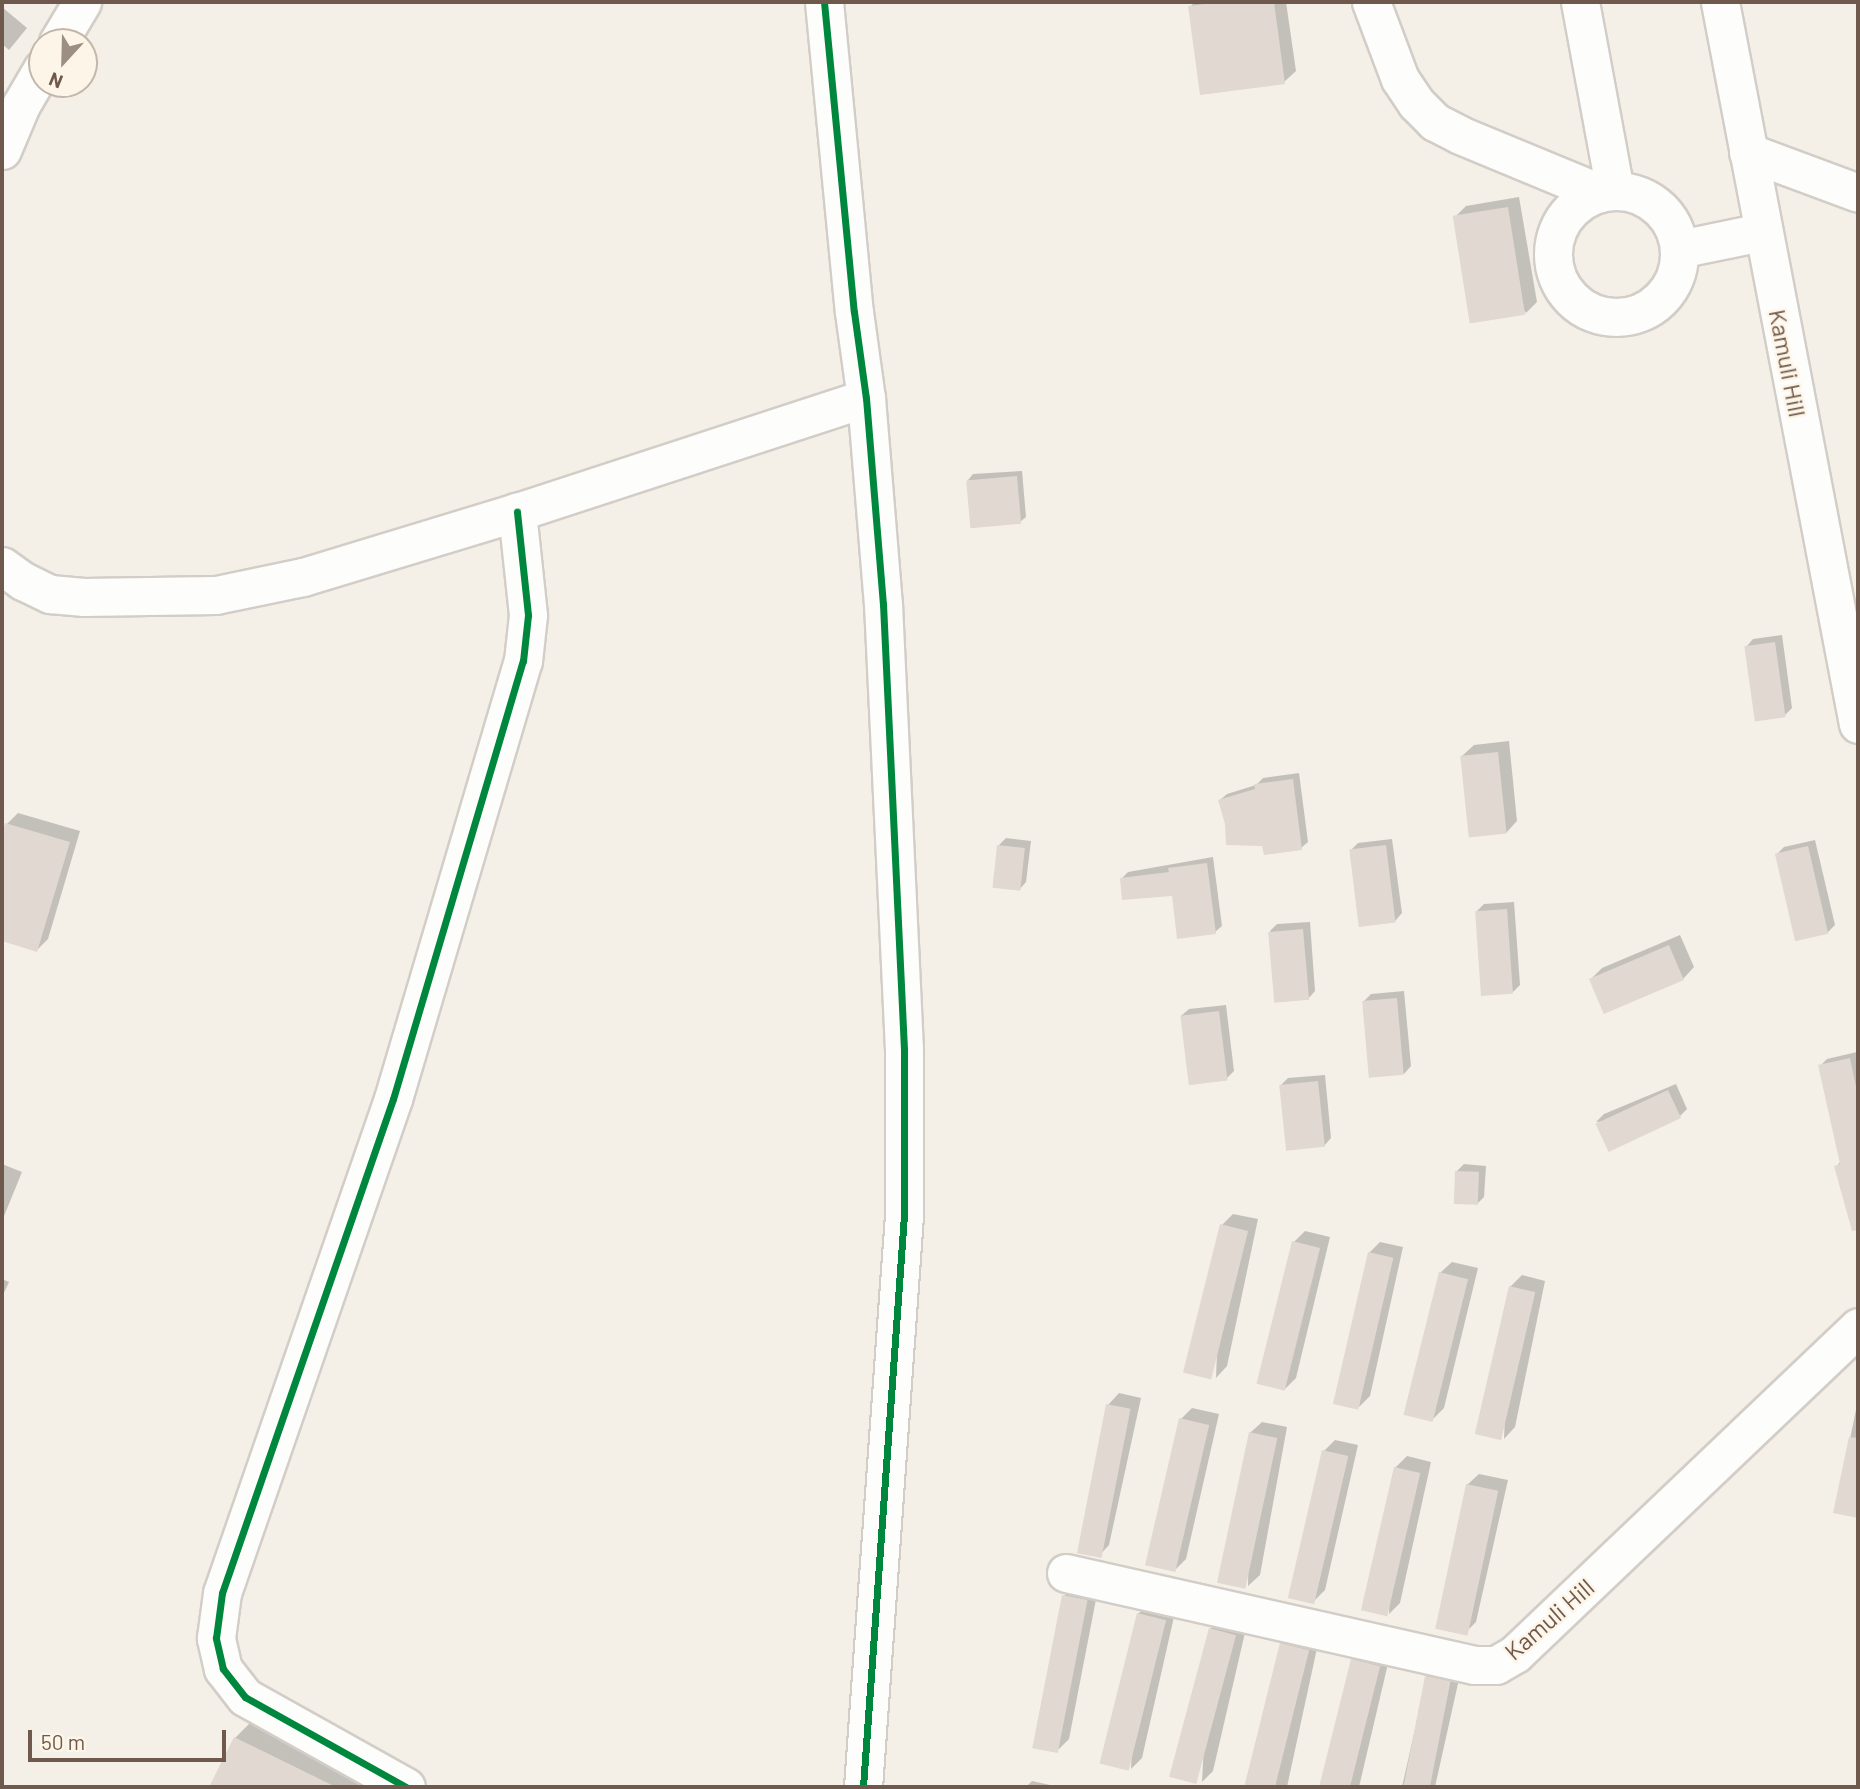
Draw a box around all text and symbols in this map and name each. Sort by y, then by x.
north arrow [28,28,98,98]
text: N [46,68,66,94]
street label: Kamuli Hill [1763,307,1813,419]
street label: Kamuli Hill [1498,1572,1600,1666]
scale bar [32,1716,229,1760]
text: 50 m [41,1729,85,1754]

